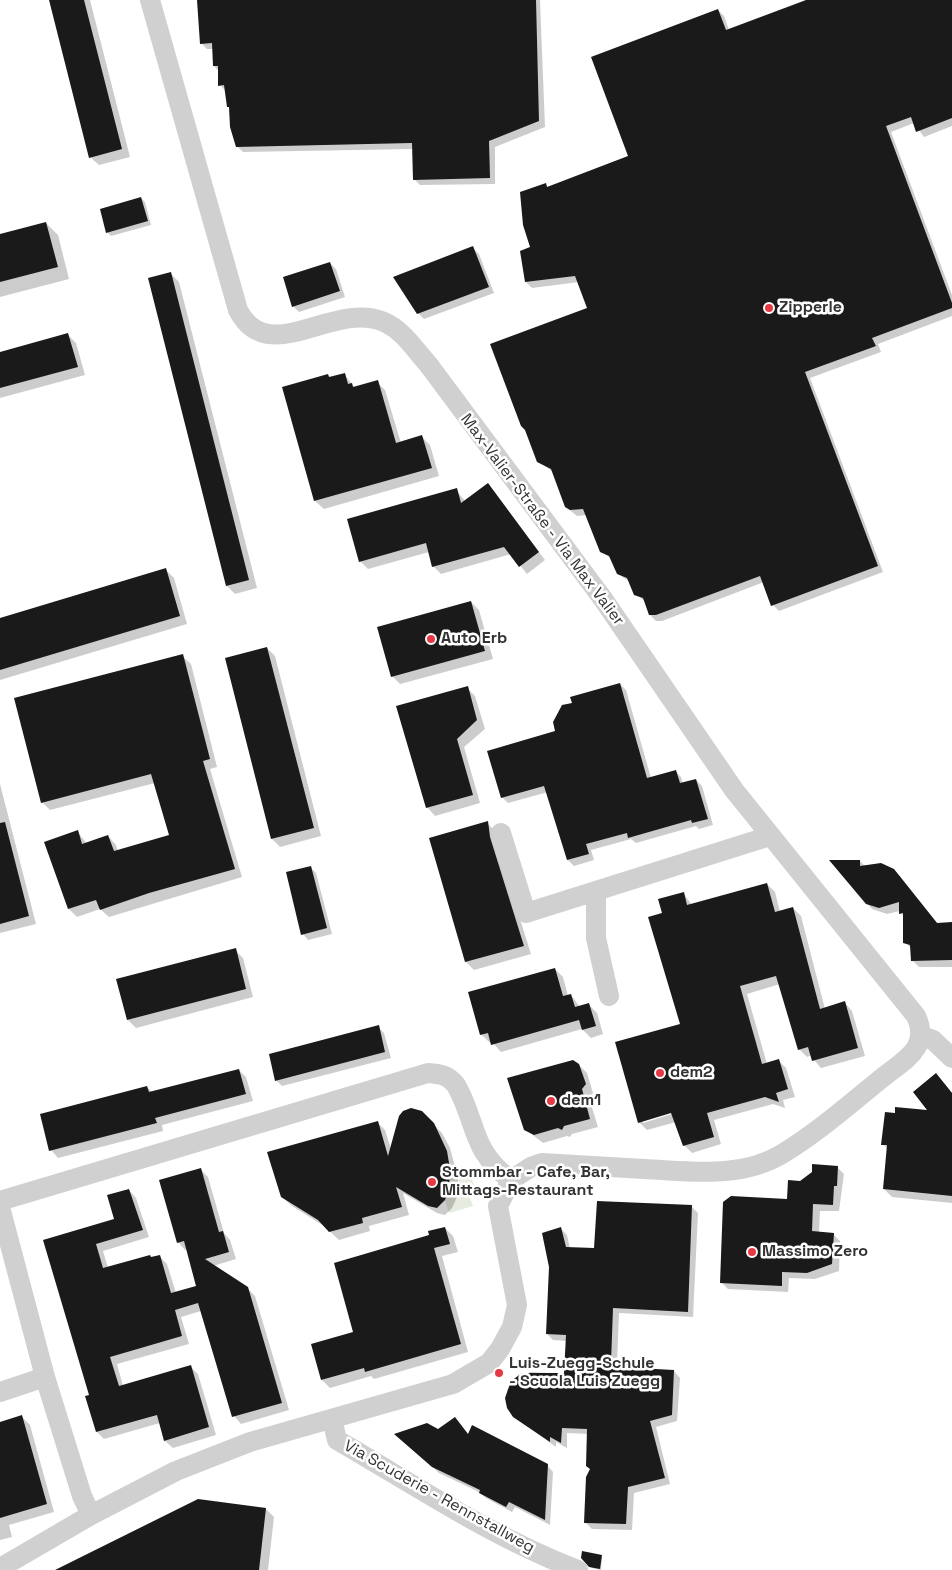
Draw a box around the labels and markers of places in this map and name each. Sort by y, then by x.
place label: Zipperle [779,298,842,318]
marker: Zipperle [763,302,775,314]
place label: Auto Erb [441,629,507,649]
marker: Auto Erb [425,633,437,645]
place label: dem2 [670,1063,713,1083]
marker: dem2 [654,1067,666,1079]
place label: dem1 [561,1091,601,1111]
marker: dem1 [545,1095,557,1107]
place label: Stommbar - Cafe, Bar, Mittags-Restaurant [442,1163,610,1201]
marker: Stommbar - Cafe, Bar, Mittags-Restaurant [426,1176,438,1188]
place label: Massimo Zero [762,1242,868,1262]
marker: Massimo Zero [746,1246,758,1258]
place label: Luis-Zuegg-Schule - Scuola Luis Zuegg [509,1354,660,1392]
marker: Luis-Zuegg-Schule - Scuola Luis Zuegg [493,1367,505,1379]

